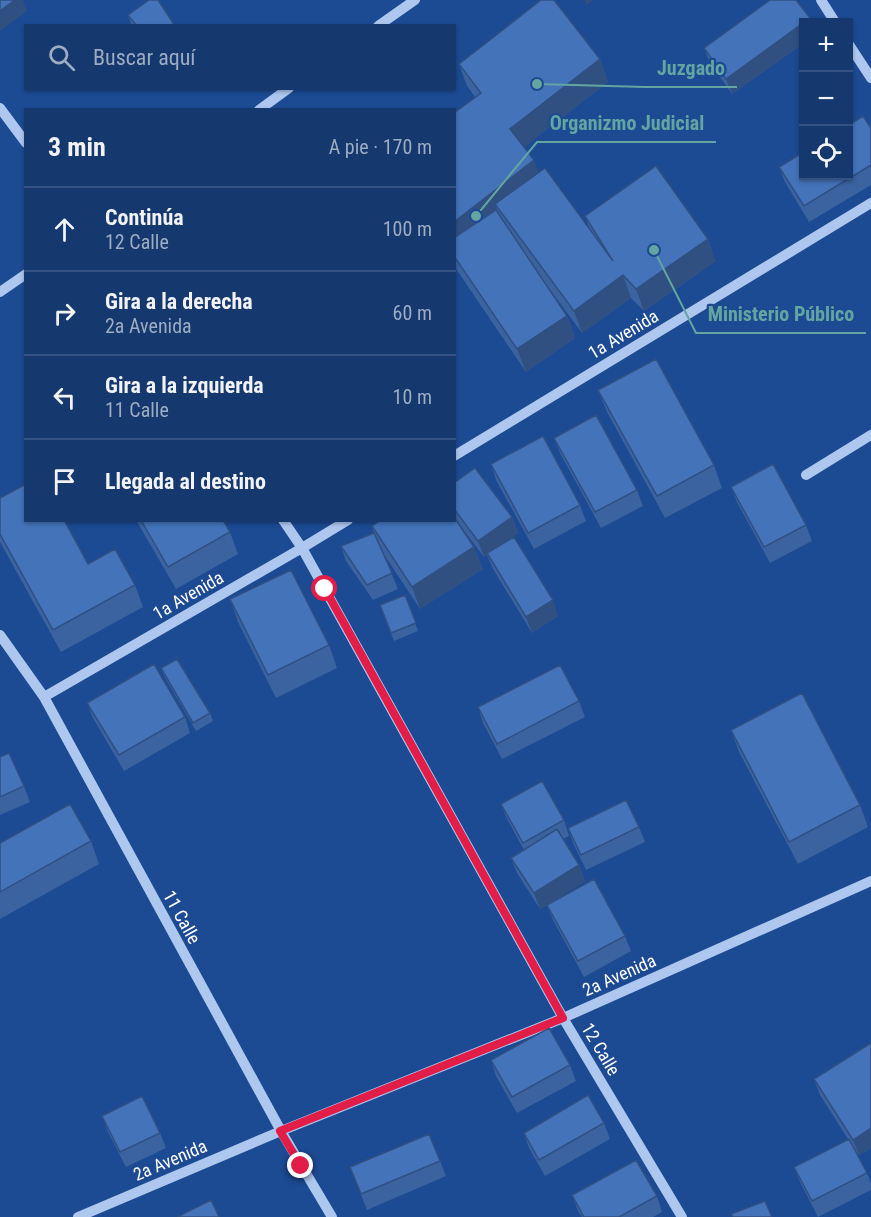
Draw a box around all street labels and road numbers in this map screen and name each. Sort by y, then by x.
street label: 1a Avenida [584,305,662,363]
street label: 1a Avenida [149,566,227,624]
street label: 11 Calle [159,887,205,947]
street label: 2a Avenida [579,950,659,1000]
street label: 12 Calle [577,1019,625,1079]
street label: 2a Avenida [130,1135,210,1185]

